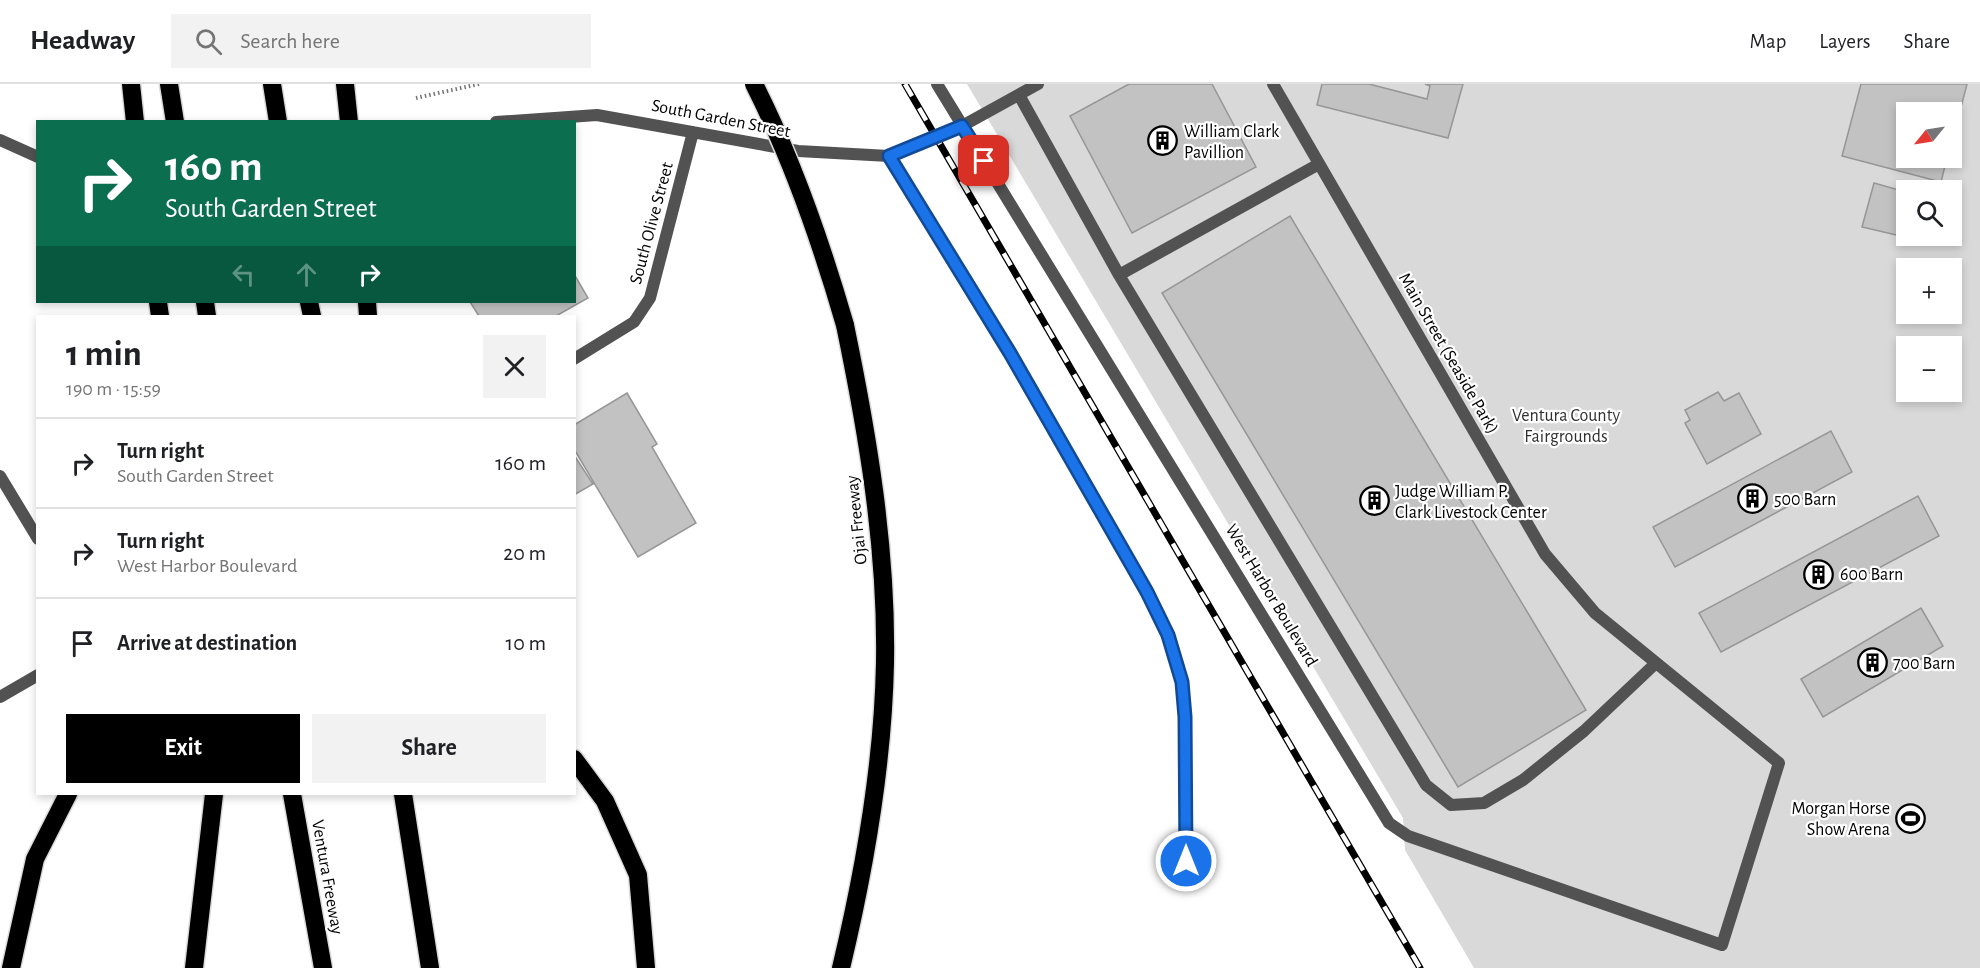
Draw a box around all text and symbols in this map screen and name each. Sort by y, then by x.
search box [171,14,591,68]
icon: search [192,25,225,58]
text: Headway [30,27,135,55]
text: Search here [240,30,340,52]
text: Map [1750,31,1786,52]
text: Layers [1819,31,1870,52]
text: Share [1903,31,1950,52]
street label: South Garden Street [650,97,792,141]
north arrow [1896,102,1962,168]
map controls [1896,102,1962,402]
place label: William Clark Pavillion [1184,123,1280,162]
building icon: William Clark Pavillion [1147,125,1179,157]
pin [958,135,1009,186]
icon: right [66,144,144,222]
icon: arrive [967,144,1000,177]
text: 160 m [165,146,263,188]
street label: South Olive Street [627,160,677,286]
button: search [1896,180,1962,246]
text: South Garden Street [165,195,377,222]
icon: left [227,258,260,291]
icon: ahead [290,258,323,291]
icon: right [353,258,386,291]
button: + [1896,258,1962,324]
street label: Main Street (Seaside Park) [1395,270,1502,437]
button: close [483,335,546,398]
text: 1 min [66,336,142,372]
button: − [1896,336,1962,402]
text: 190 m · 15:59 [66,379,161,399]
park label: Ventura County Fairgrounds [1512,407,1620,446]
text: Turn right [117,440,204,462]
icon: right [66,447,99,480]
text: 160 m [495,452,546,474]
text: South Garden Street [117,466,274,486]
street label: Ojai Freeway [843,474,871,565]
place label: Judge William P. Clark Livestock Center [1395,483,1547,522]
building icon: 500 Barn [1737,483,1769,515]
building icon: Judge William P. Clark Livestock Center [1358,485,1390,517]
place label: 500 Barn [1774,491,1836,509]
street label: West Harbor Boulevard [1222,521,1321,670]
text: Turn right [117,530,204,552]
icon: right [66,537,99,570]
text: 20 m [503,542,546,564]
text: West Harbor Boulevard [117,556,297,576]
building icon: 600 Barn [1803,558,1835,590]
place label: 600 Barn [1840,566,1903,584]
icon: arrive [66,627,99,660]
text: Arrive at destination [117,632,297,654]
text: 10 m [506,632,546,654]
building icon: 700 Barn [1856,647,1888,679]
place label: 700 Barn [1893,655,1955,673]
button: Exit [66,714,300,783]
button: Share [312,714,546,783]
place label: Morgan Horse Show Arena [1791,800,1890,839]
sports icon: Morgan Horse Show Arena [1895,802,1927,834]
street label: Ventura Freeway [308,819,346,936]
position arrow [1154,829,1218,893]

